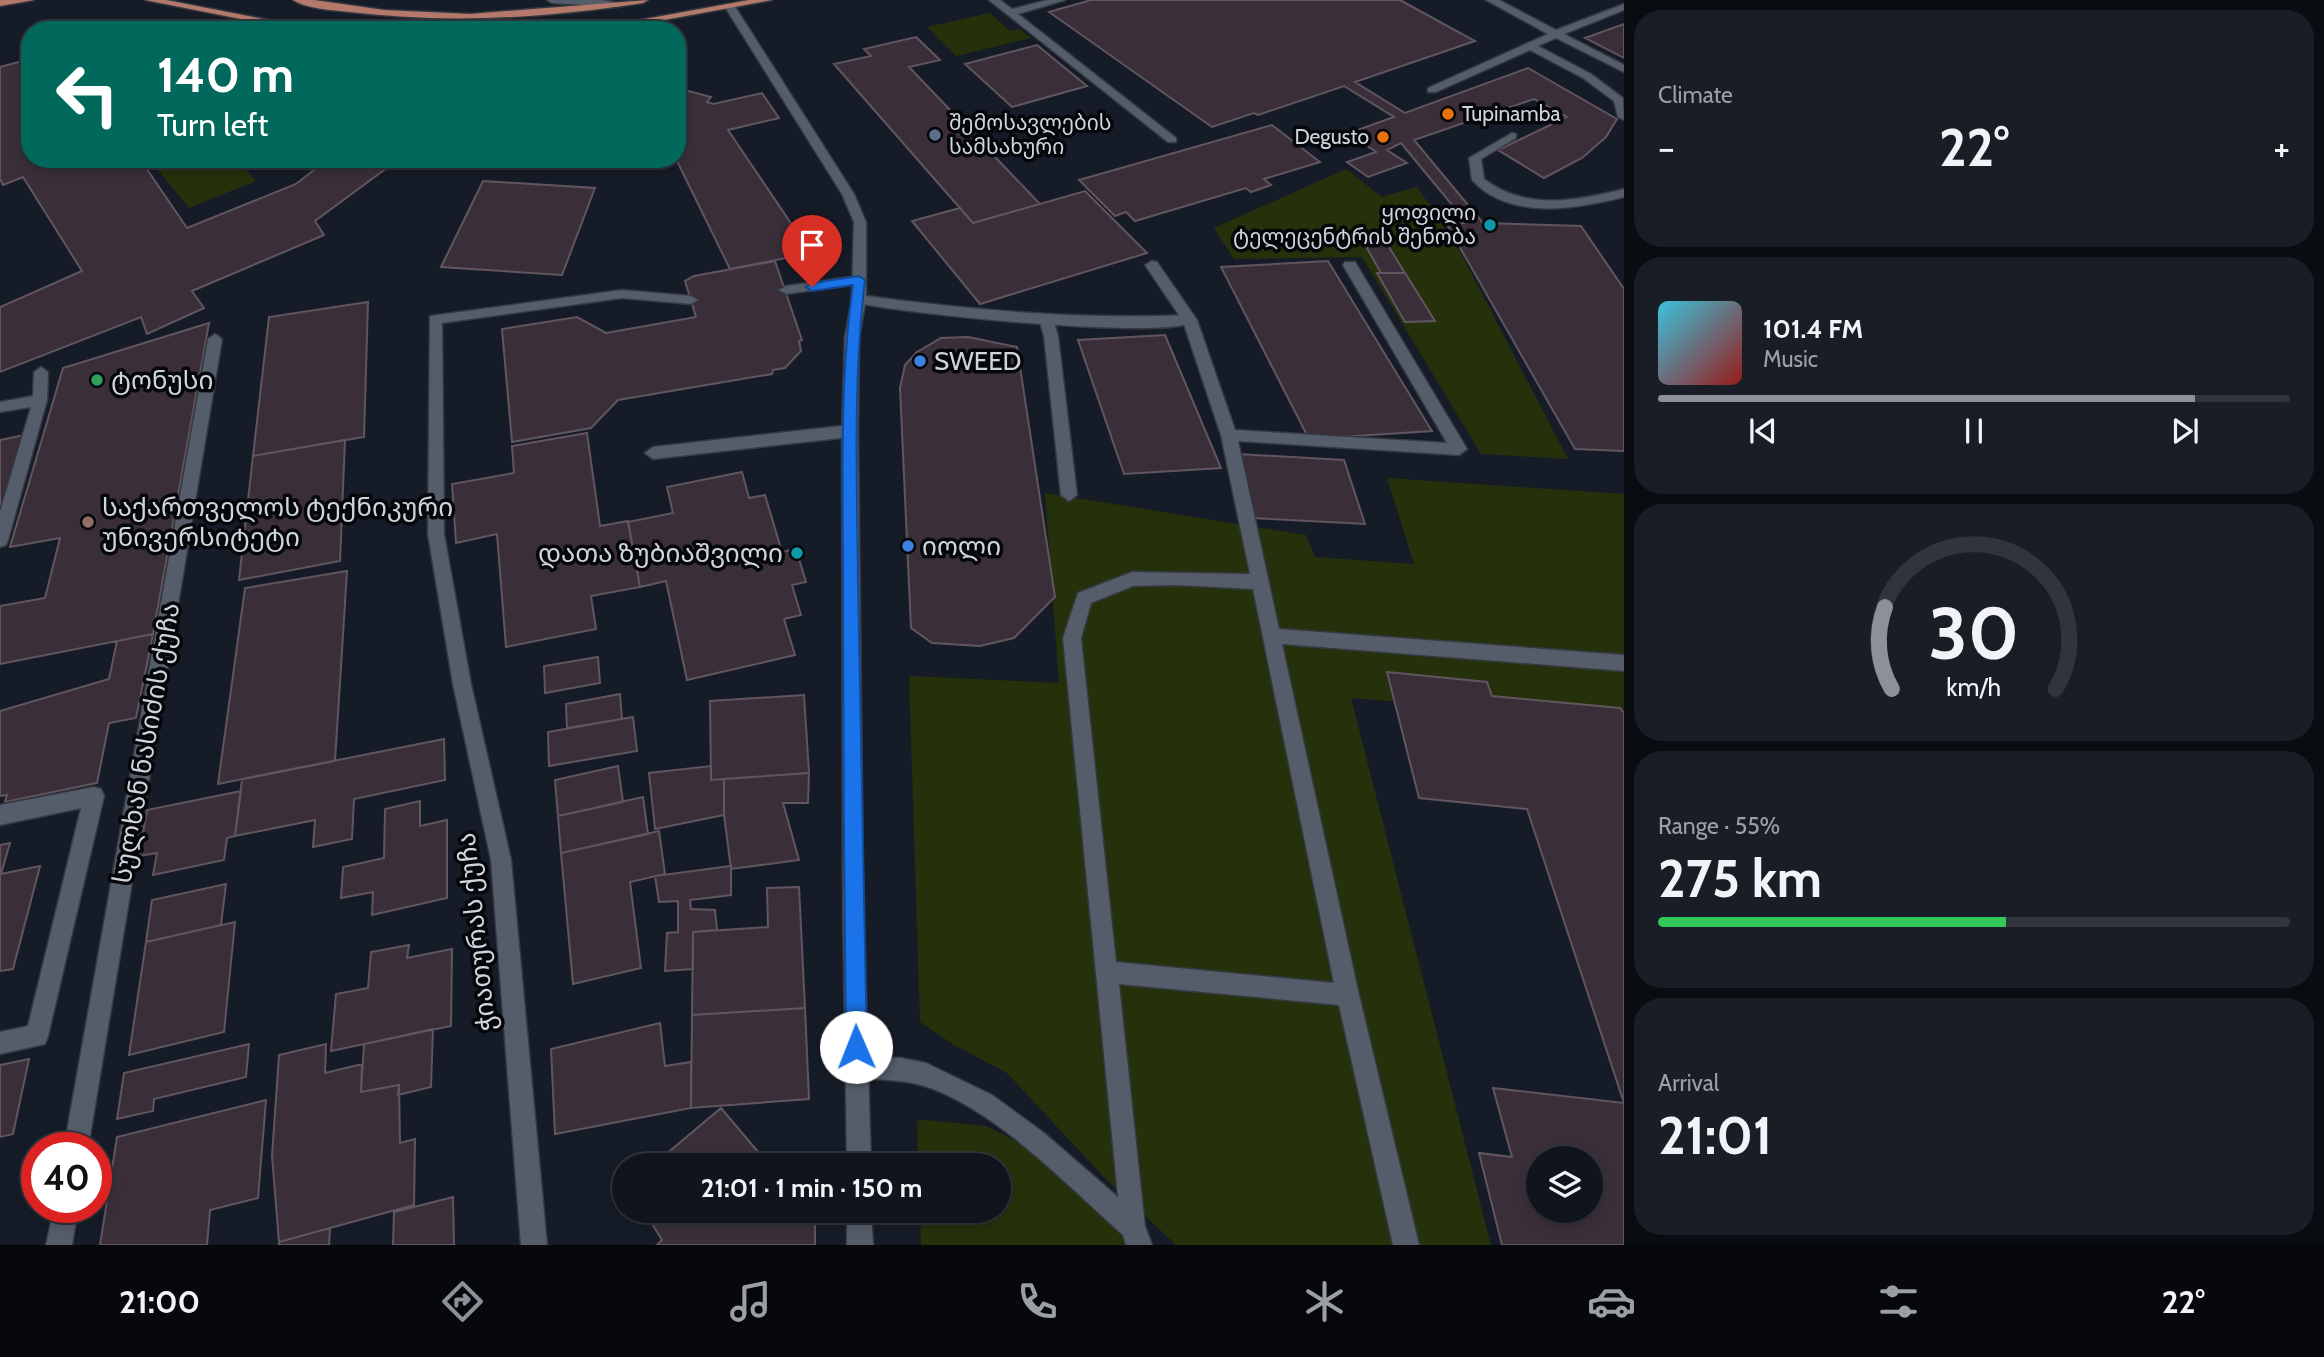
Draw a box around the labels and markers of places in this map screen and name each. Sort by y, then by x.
place label: Tupinamba [1462,101,1561,126]
marker: Tupinamba [1440,106,1456,122]
place label: შემოსავლების სამსახური [949,110,1112,159]
place label: Degusto [1294,124,1369,149]
marker: შემოსავლების სამსახური [927,127,943,143]
marker: Degusto [1375,129,1391,145]
place label: ყოფილი ტელეცენტრის შენობა [1233,200,1476,250]
pin [782,215,842,287]
marker: ყოფილი ტელეცენტრის შენობა [1482,217,1498,233]
place label: SWEED [934,345,1022,377]
marker: SWEED [912,353,928,369]
place label: ტონუსი [111,364,213,396]
marker: ტონუსი [89,372,105,388]
place label: საქართველოს ტექნიკური უნივერსიტეტი [102,491,453,553]
marker: საქართველოს ტექნიკური უნივერსიტეტი [80,514,96,530]
place label: იოლი [922,530,1001,562]
place label: დათა ზუბიაშვილი [538,537,783,569]
marker: იოლი [900,538,916,554]
marker: დათა ზუბიაშვილი [789,545,805,561]

